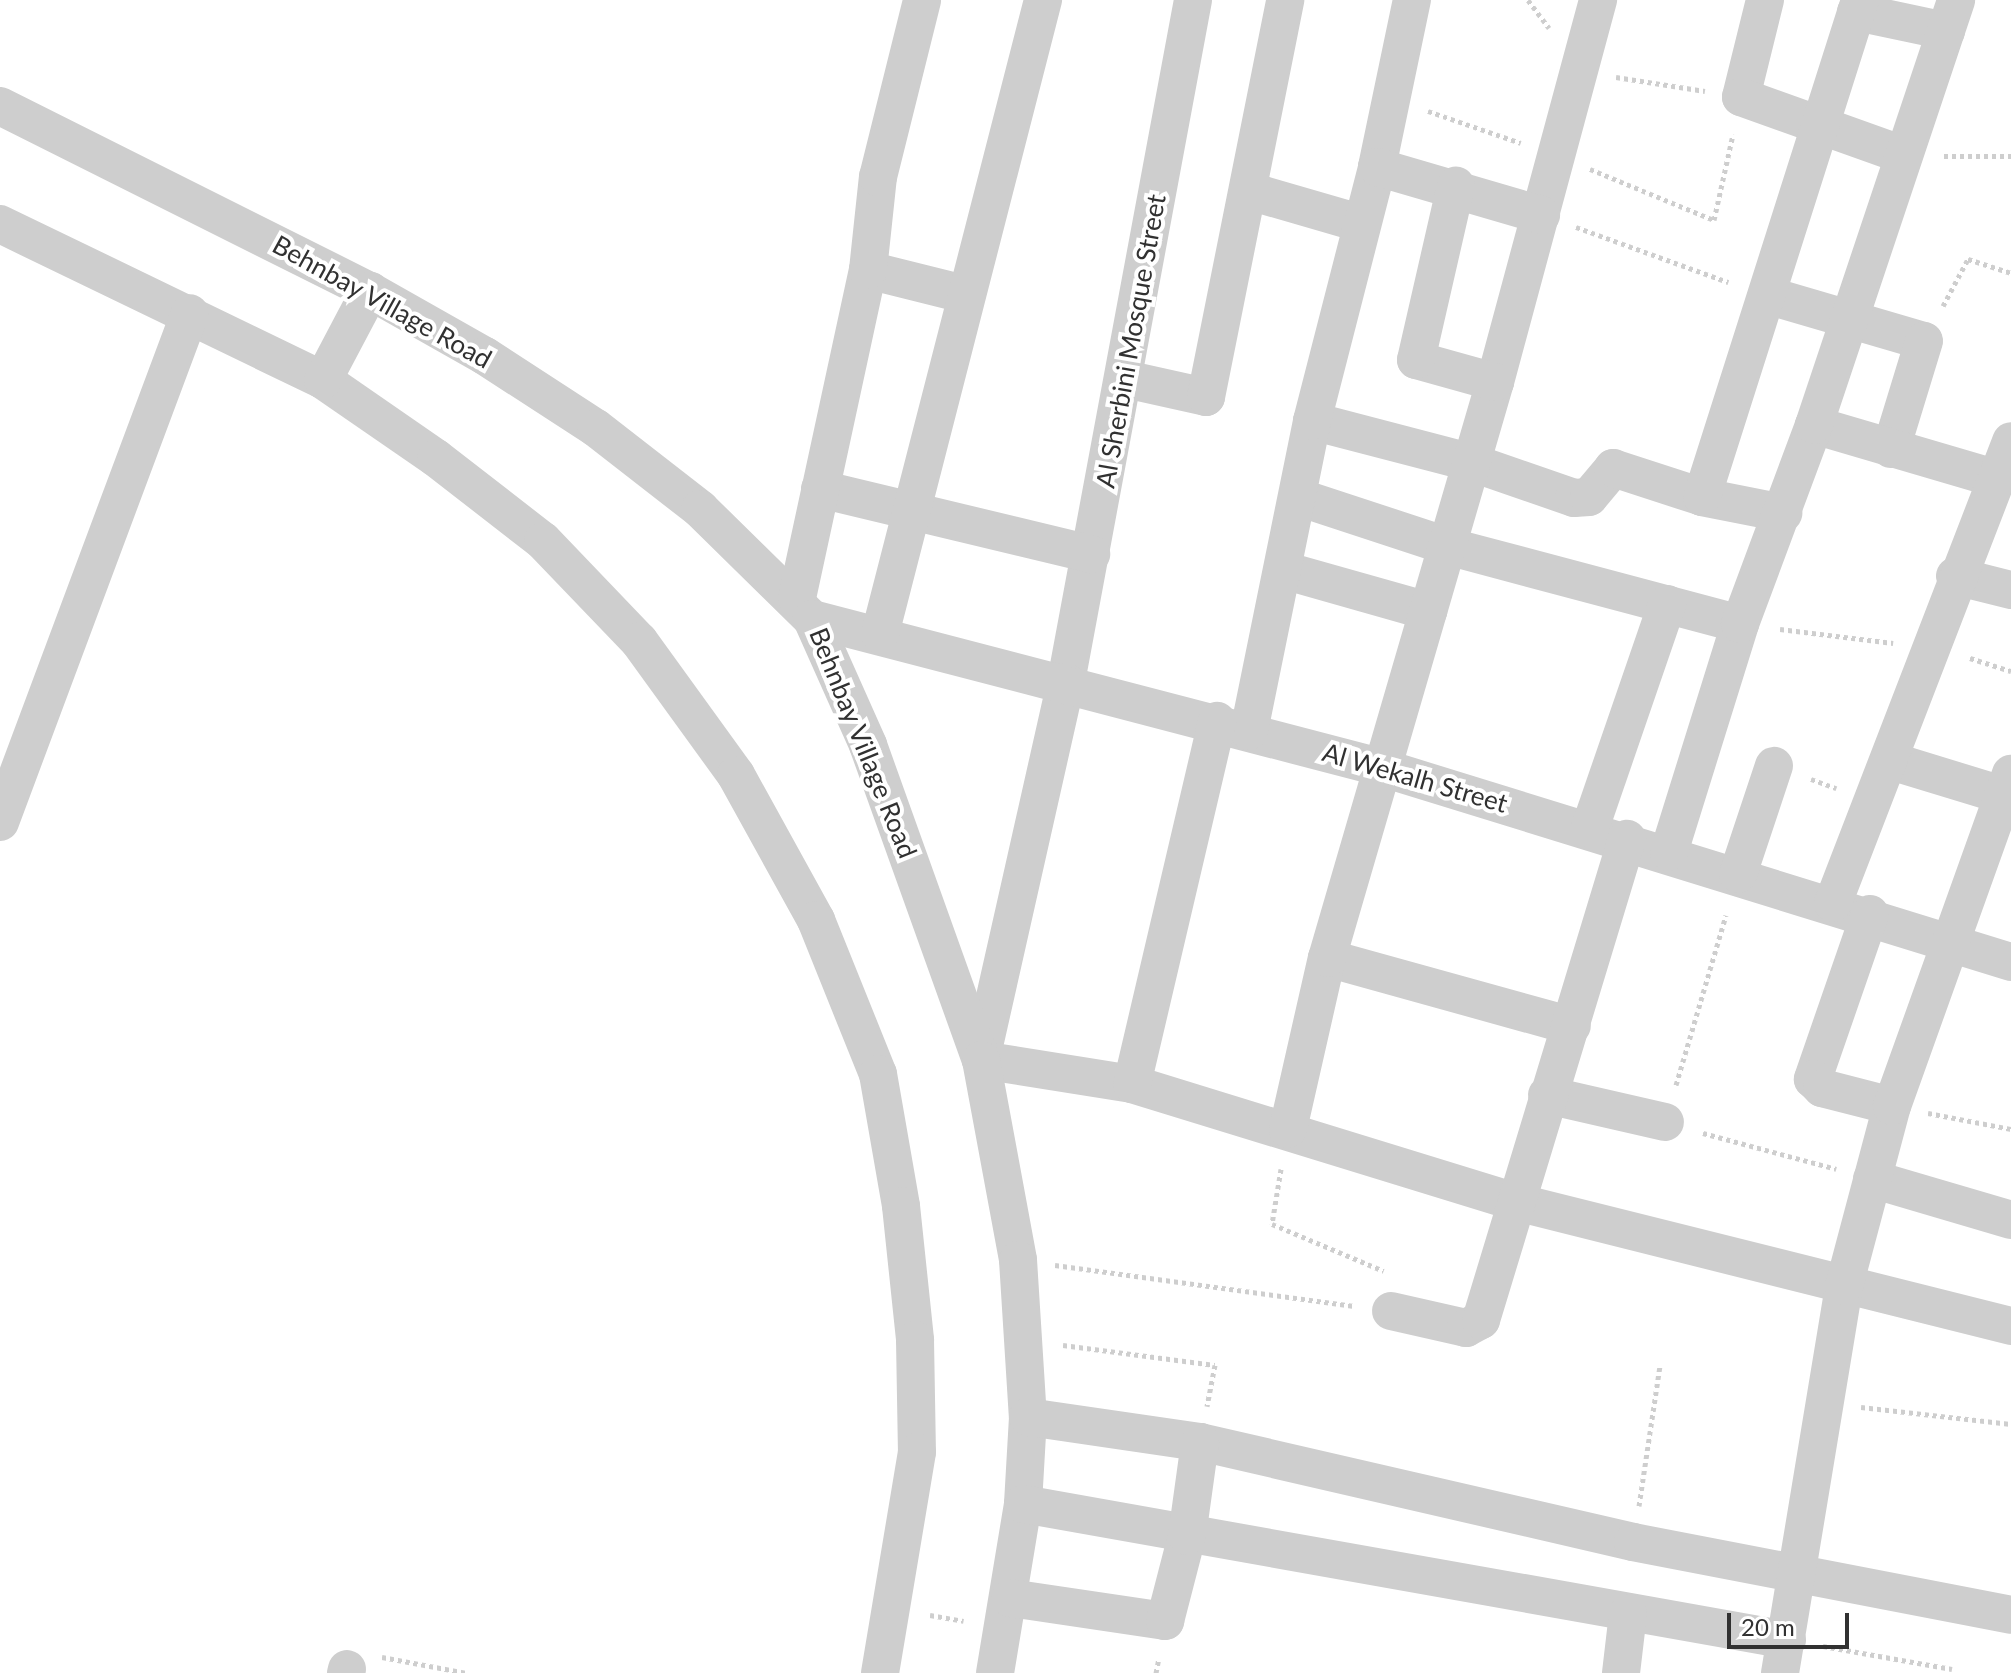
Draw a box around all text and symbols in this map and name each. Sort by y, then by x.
street label: Al Sherbini Mosque Street [1090,192,1172,490]
street label: Behnbay Village Road [266,228,498,376]
street label: Behnbay Village Road [802,623,924,863]
street label: Al Wekalh Street [1319,737,1511,819]
scale bar [1731,1597,1853,1647]
text: 20 m [1741,1612,1795,1641]

